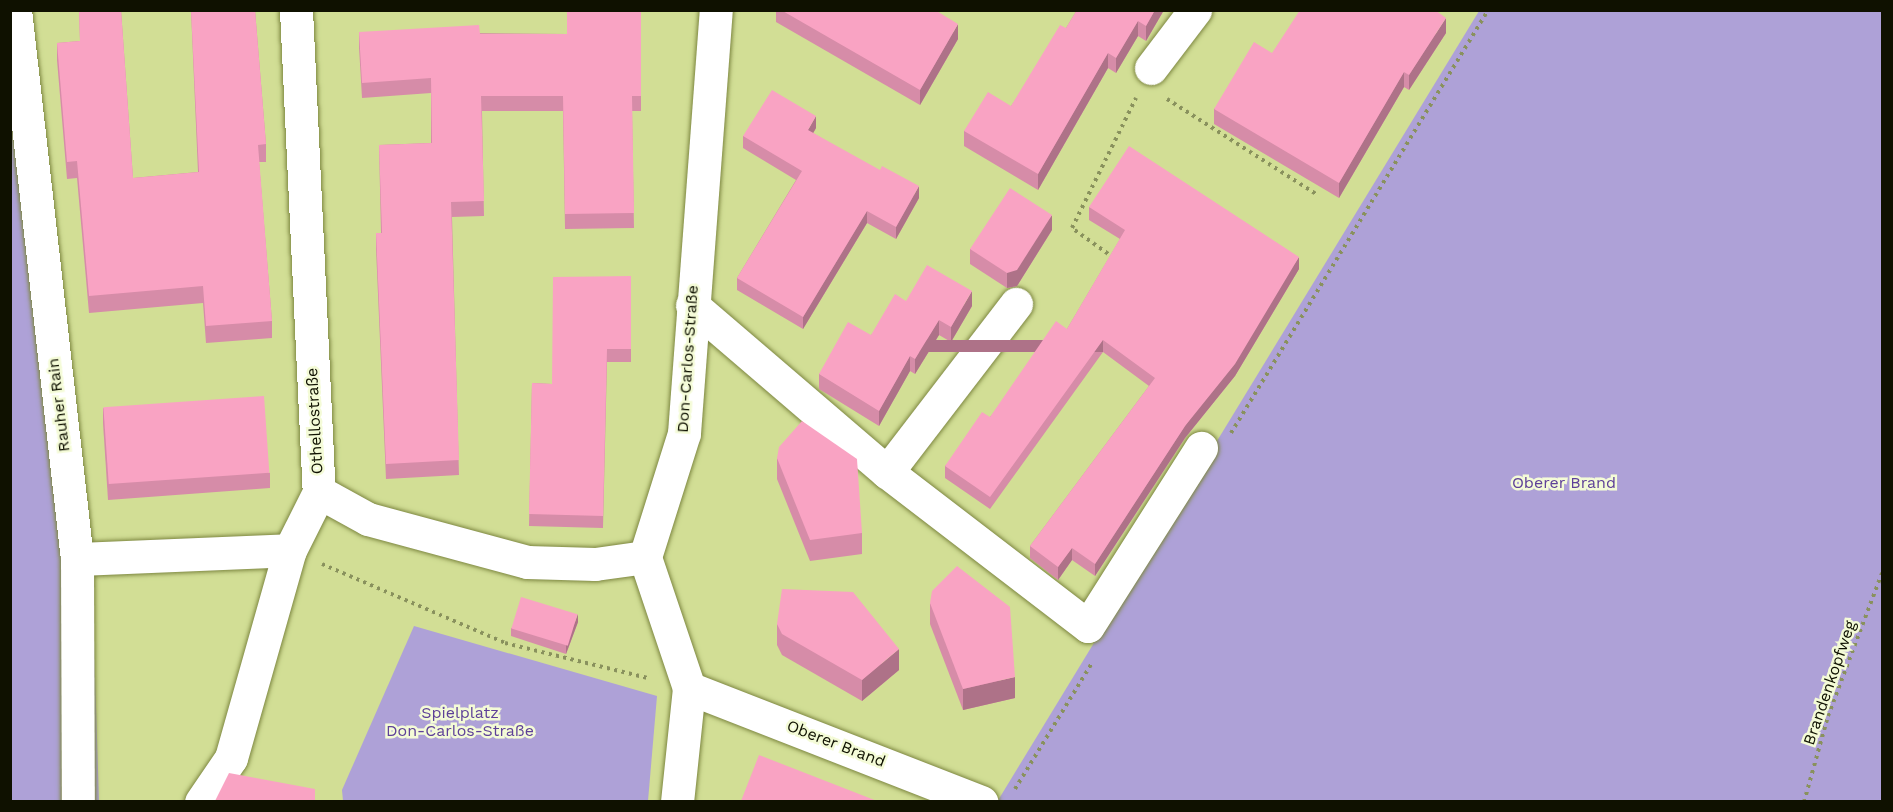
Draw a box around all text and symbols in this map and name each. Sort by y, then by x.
street label: Don-Carlos-Straße [673,285,703,433]
street label: Rauher Rain [44,357,74,453]
street label: Othellostraße [303,367,327,475]
park label: Oberer Brand [1512,473,1616,493]
street label: Brandenkopfweg [1800,618,1860,748]
park label: Spielplatz Don-Carlos-Straße [386,703,534,741]
street label: Oberer Brand [784,716,888,772]

